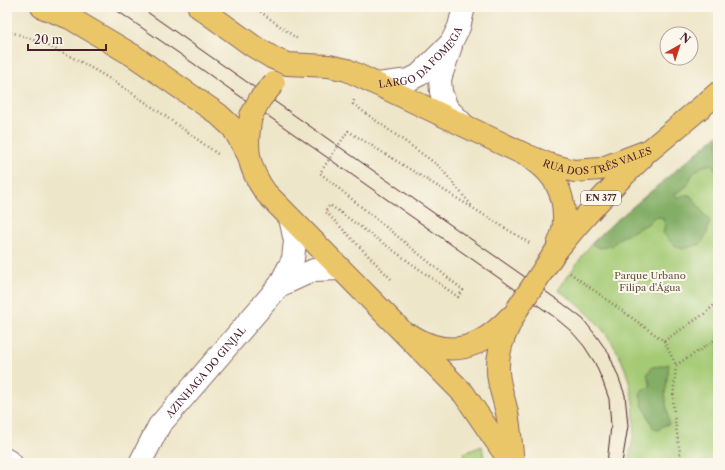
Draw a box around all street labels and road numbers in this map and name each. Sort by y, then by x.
street label: LARGO DA FOMEGA [378,24,465,91]
street label: RUA DOS TRÊS VALES [541,144,654,178]
road number: EN 377 [581,191,621,205]
street label: AZINHAGA DO GINJAL [162,323,249,421]

